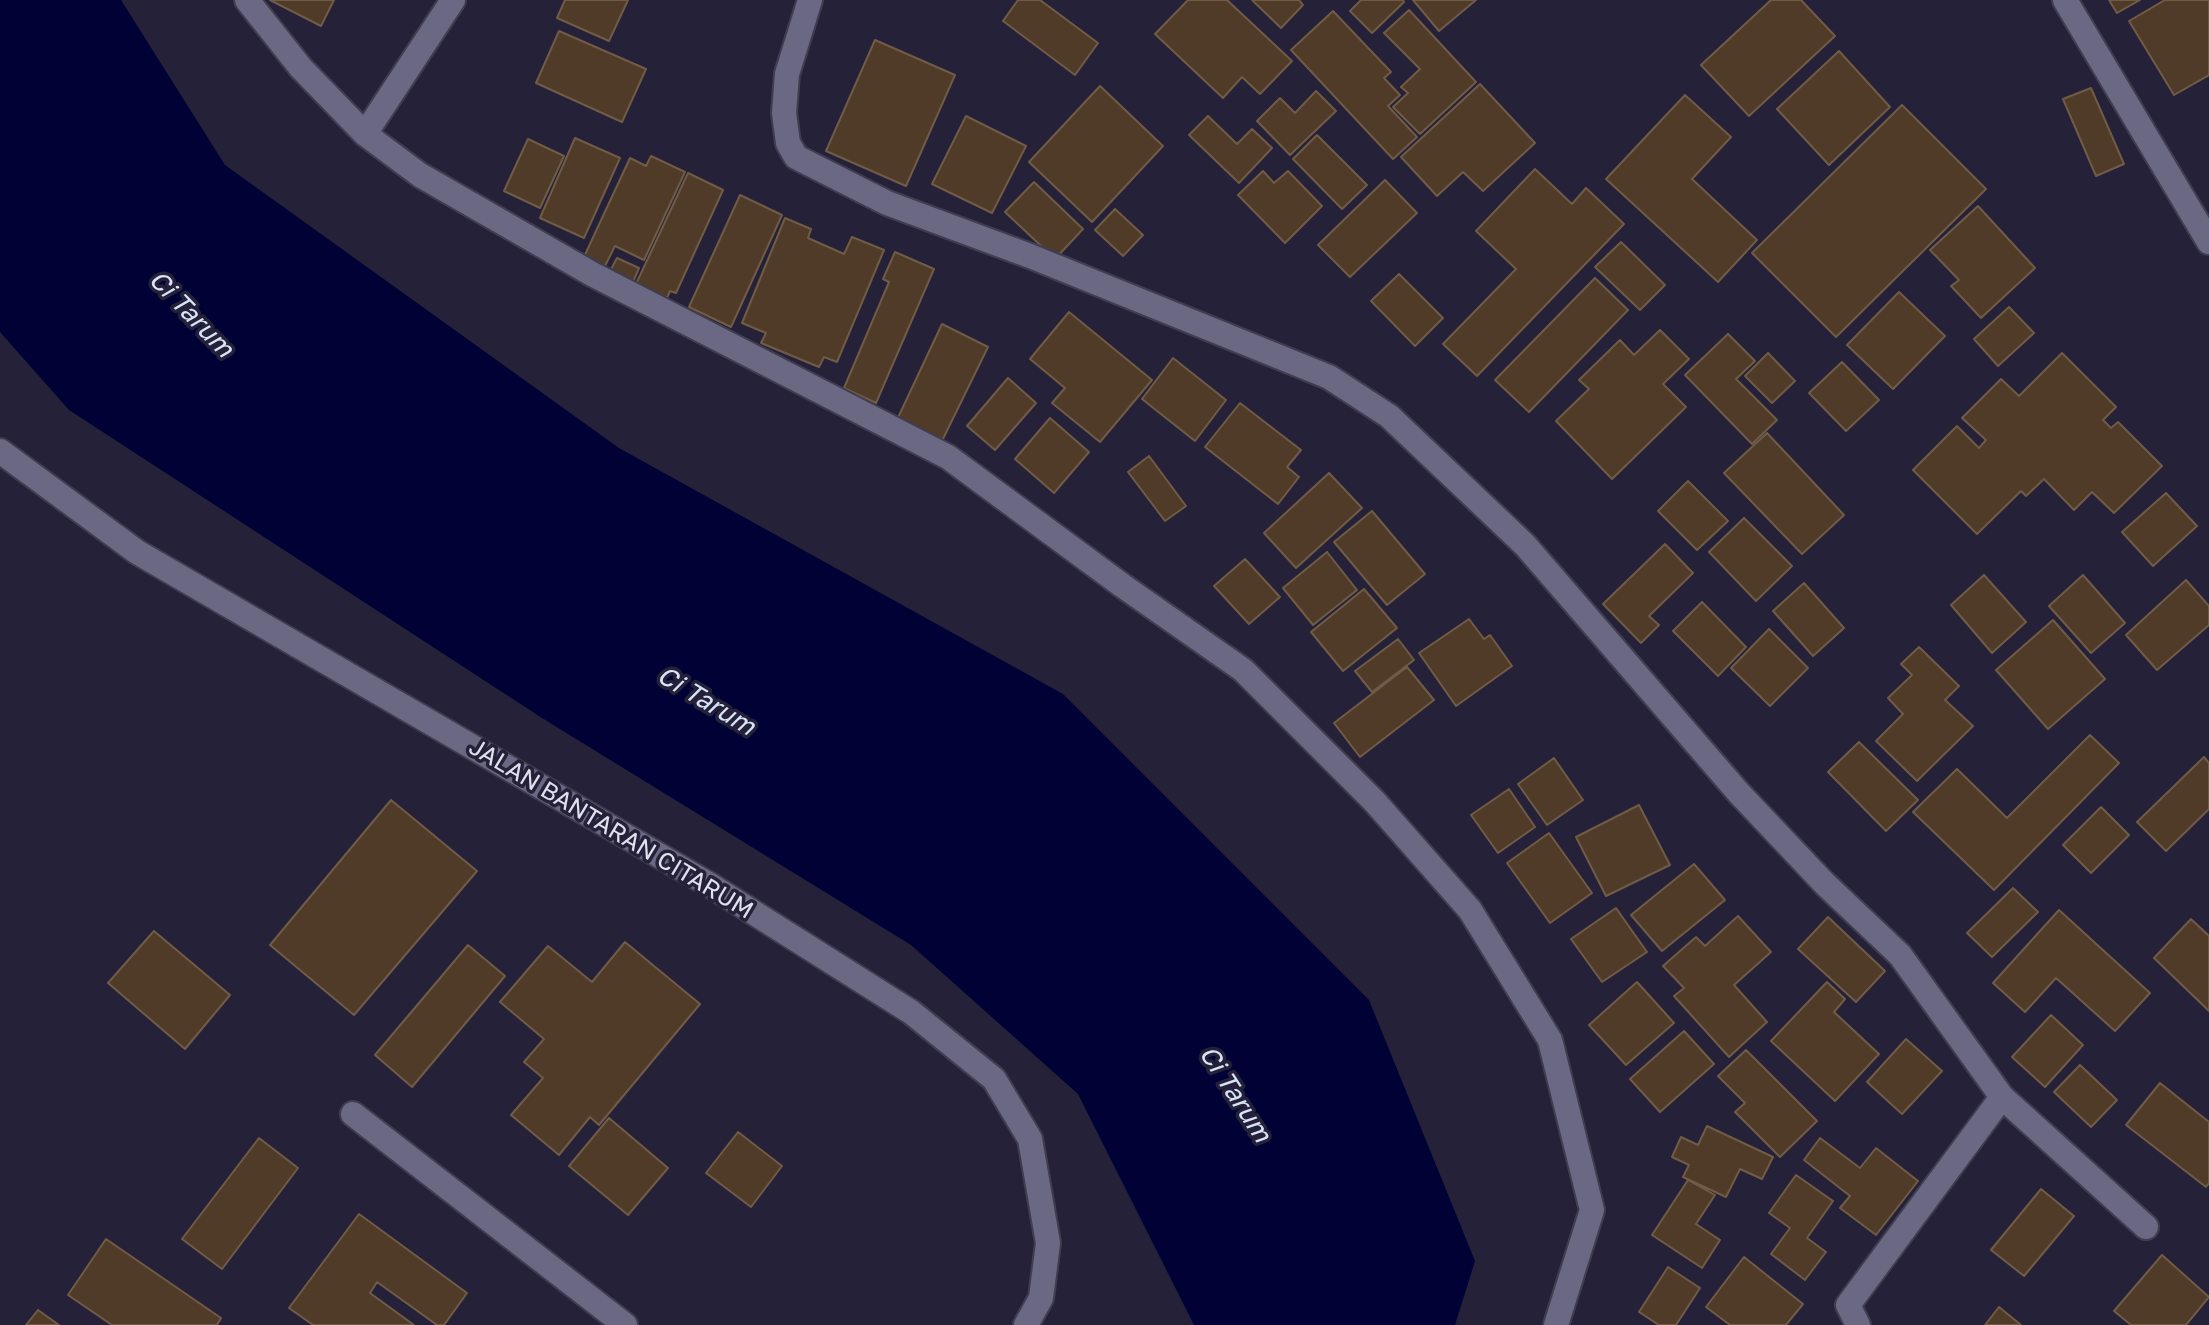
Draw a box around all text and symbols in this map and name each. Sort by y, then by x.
water label: Ci Tarum [142,264,240,364]
water label: Ci Tarum [651,660,761,742]
street label: JALAN BANTARAN CITARUM [464,733,758,925]
water label: Ci Tarum [1192,1040,1278,1148]

